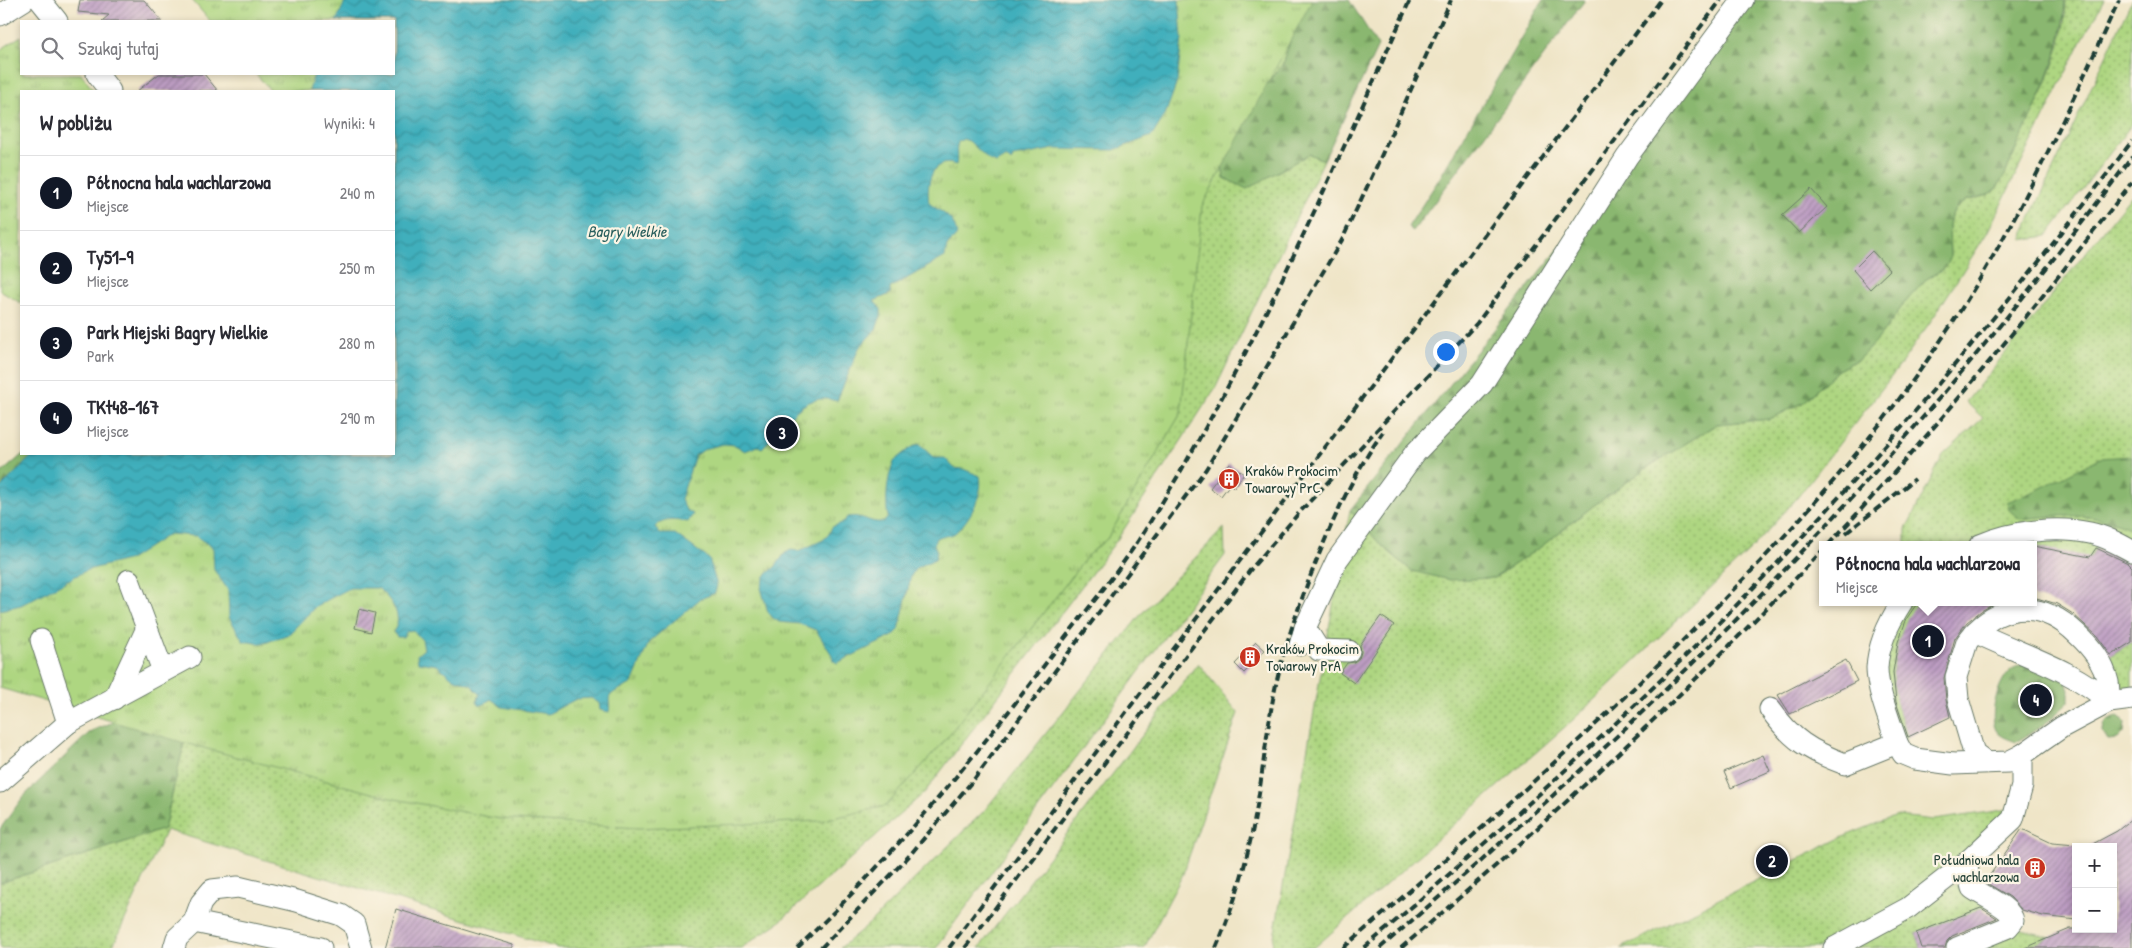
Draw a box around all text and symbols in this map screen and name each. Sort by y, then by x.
search box [20,20,395,75]
icon: search [38,34,66,62]
text: Szukaj tutaj [78,35,159,61]
text: W pobliżu [40,108,112,137]
text: Wyniki: 4 [324,112,375,134]
text: Północna hala wachlarzowa [87,169,271,195]
text: 1 [53,182,59,204]
text: 240 m [340,182,375,204]
text: Miejsce [87,195,129,217]
water label: Bagry Wielkie [588,220,667,242]
text: Ty51-9 [87,244,134,270]
text: 2 [52,257,60,279]
text: 250 m [339,257,375,279]
text: Miejsce [87,270,129,292]
text: Park Miejski Bagry Wielkie [87,319,268,345]
text: 3 [52,332,60,354]
text: 280 m [339,332,375,354]
your location [1433,339,1459,365]
text: Park [87,345,114,367]
text: TKt48-167 [87,394,159,420]
text: 4 [53,407,59,429]
text: 290 m [340,407,375,429]
pin: 3 [766,414,798,452]
text: Miejsce [87,420,129,442]
place label: Kraków Prokocim Towarowy PrC [1245,460,1338,498]
building icon: Kraków Prokocim Towarowy PrC [1217,467,1241,491]
popup [1819,541,2037,606]
text: Północna hala wachlarzowa [1836,550,2020,576]
text: Miejsce [1836,576,1878,598]
pin: 1 [1912,622,1944,660]
place label: Kraków Prokocim Towarowy PrA [1266,638,1359,676]
building icon: Kraków Prokocim Towarowy PrA [1238,645,1262,669]
pin: 4 [2020,681,2052,719]
pin: 2 [1756,842,1788,880]
map controls [2072,843,2117,933]
button: + [2072,843,2117,888]
place label: Południowa hala wachlarzowa [1934,849,2019,887]
building icon: Południowa hala wachlarzowa [2023,856,2047,880]
button: − [2072,888,2117,933]

